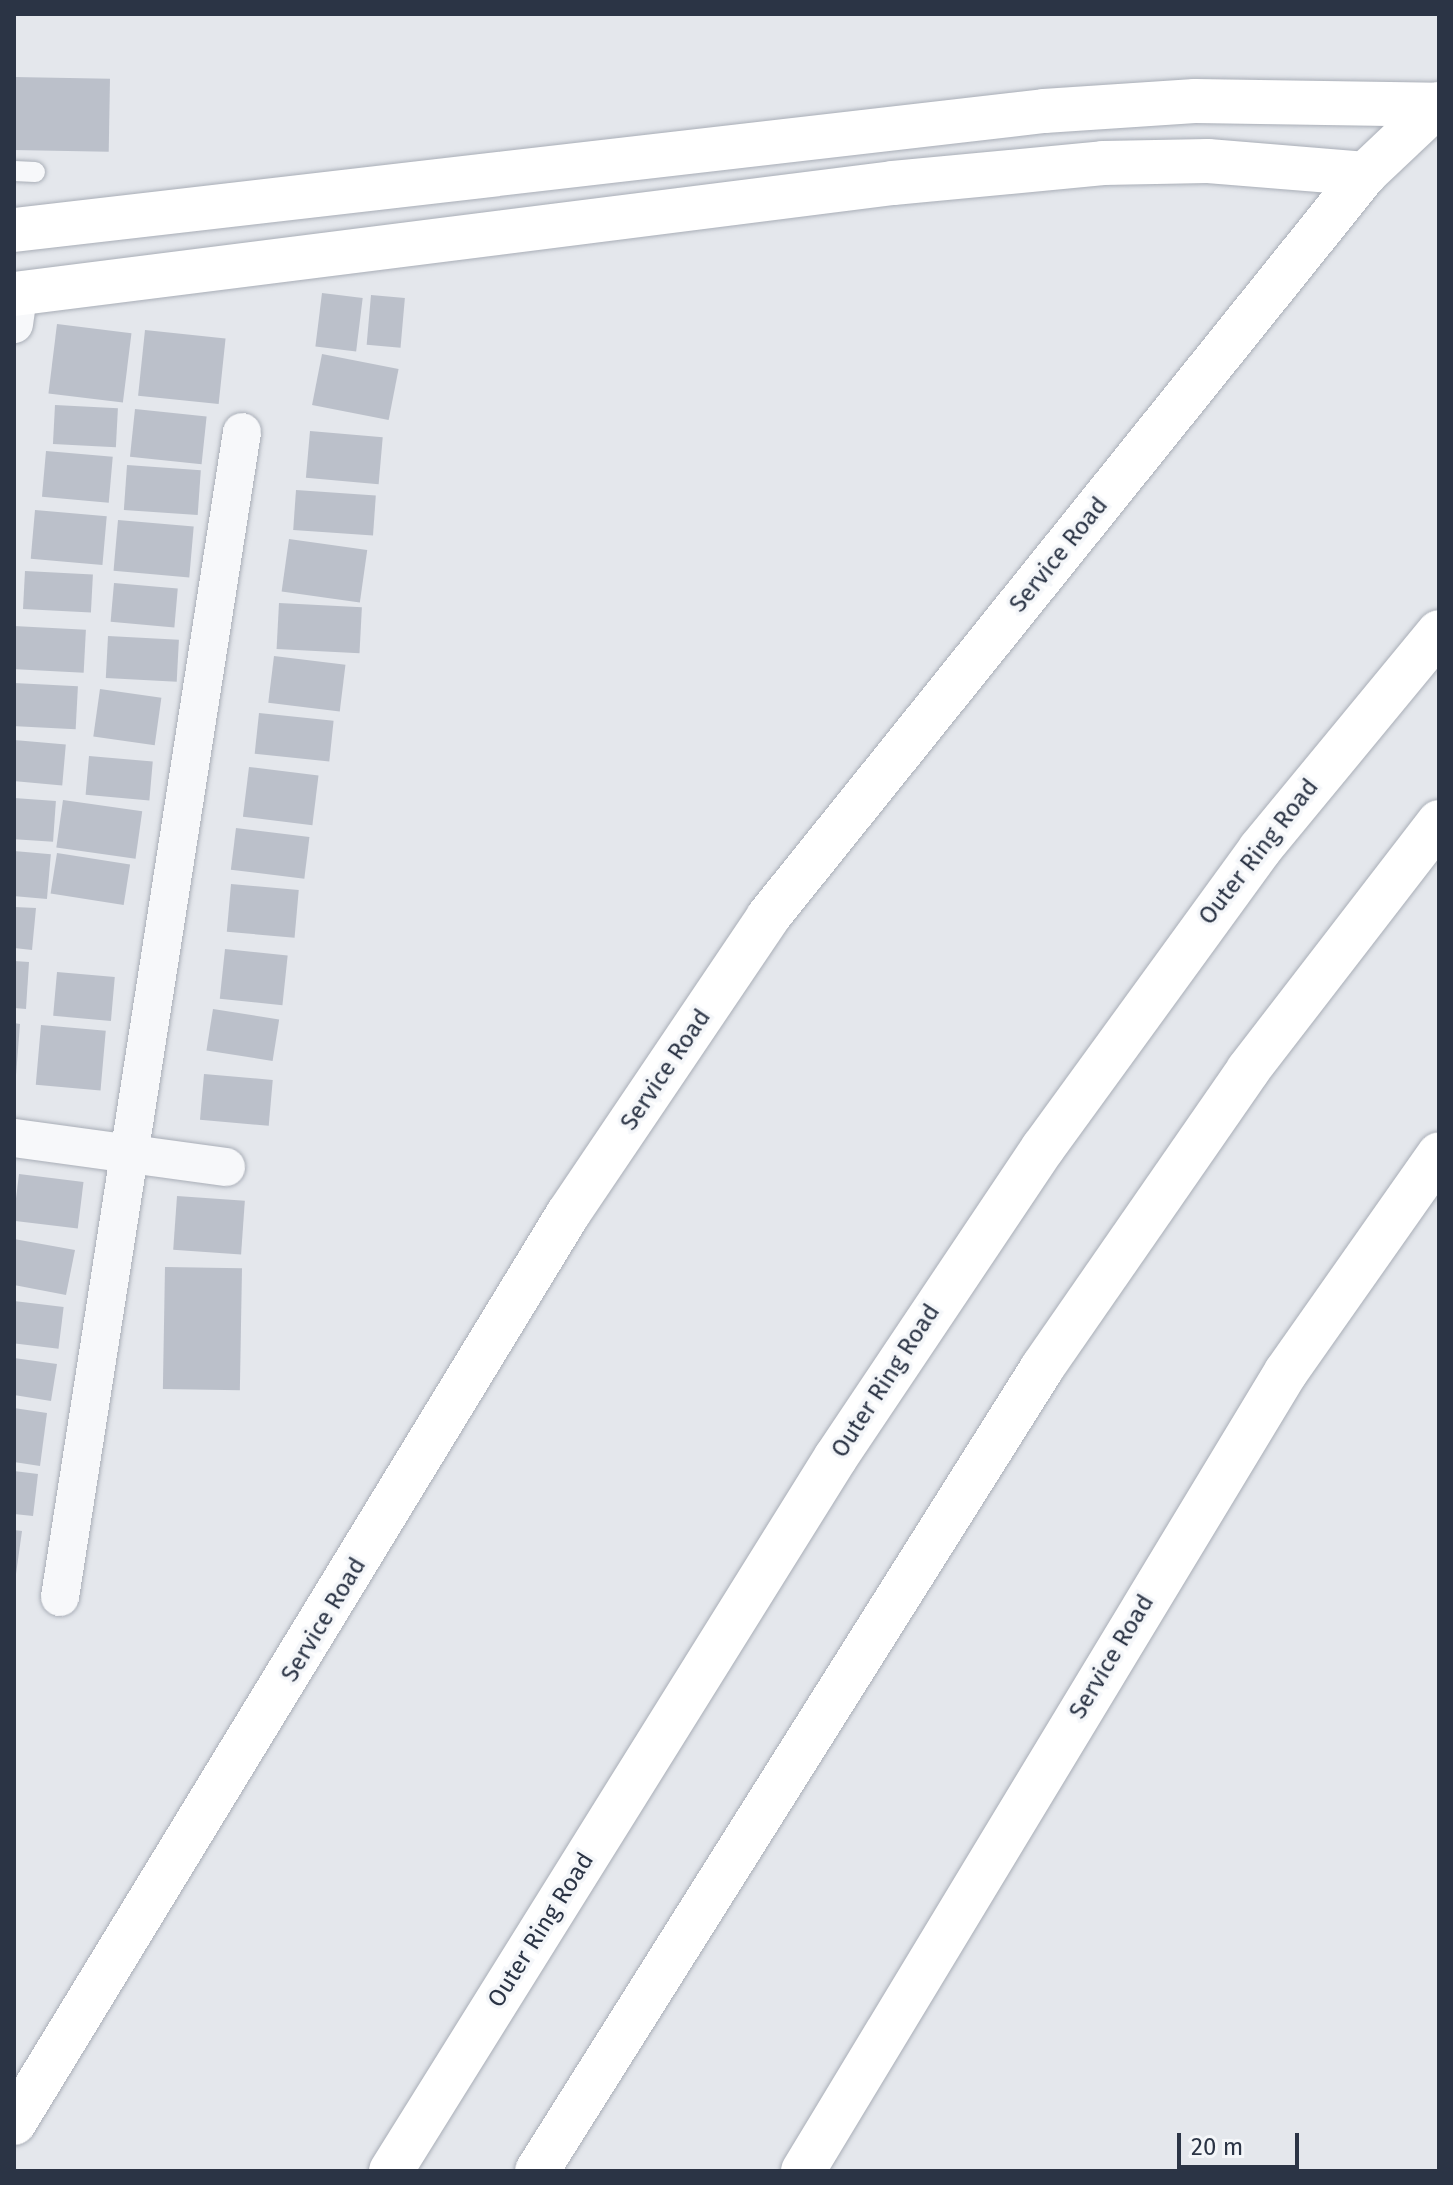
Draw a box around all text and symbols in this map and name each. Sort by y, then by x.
street label: Service Road [1004,492,1114,618]
street label: Outer Ring Road [1193,773,1325,931]
street label: Service Road [615,1004,717,1136]
street label: Outer Ring Road [826,1299,946,1463]
street label: Service Road [276,1553,372,1687]
street label: Service Road [1064,1590,1160,1724]
street label: Outer Ring Road [482,1847,600,2013]
scale bar [1181,2117,1303,2167]
text: 20 m [1191,2133,1243,2161]

